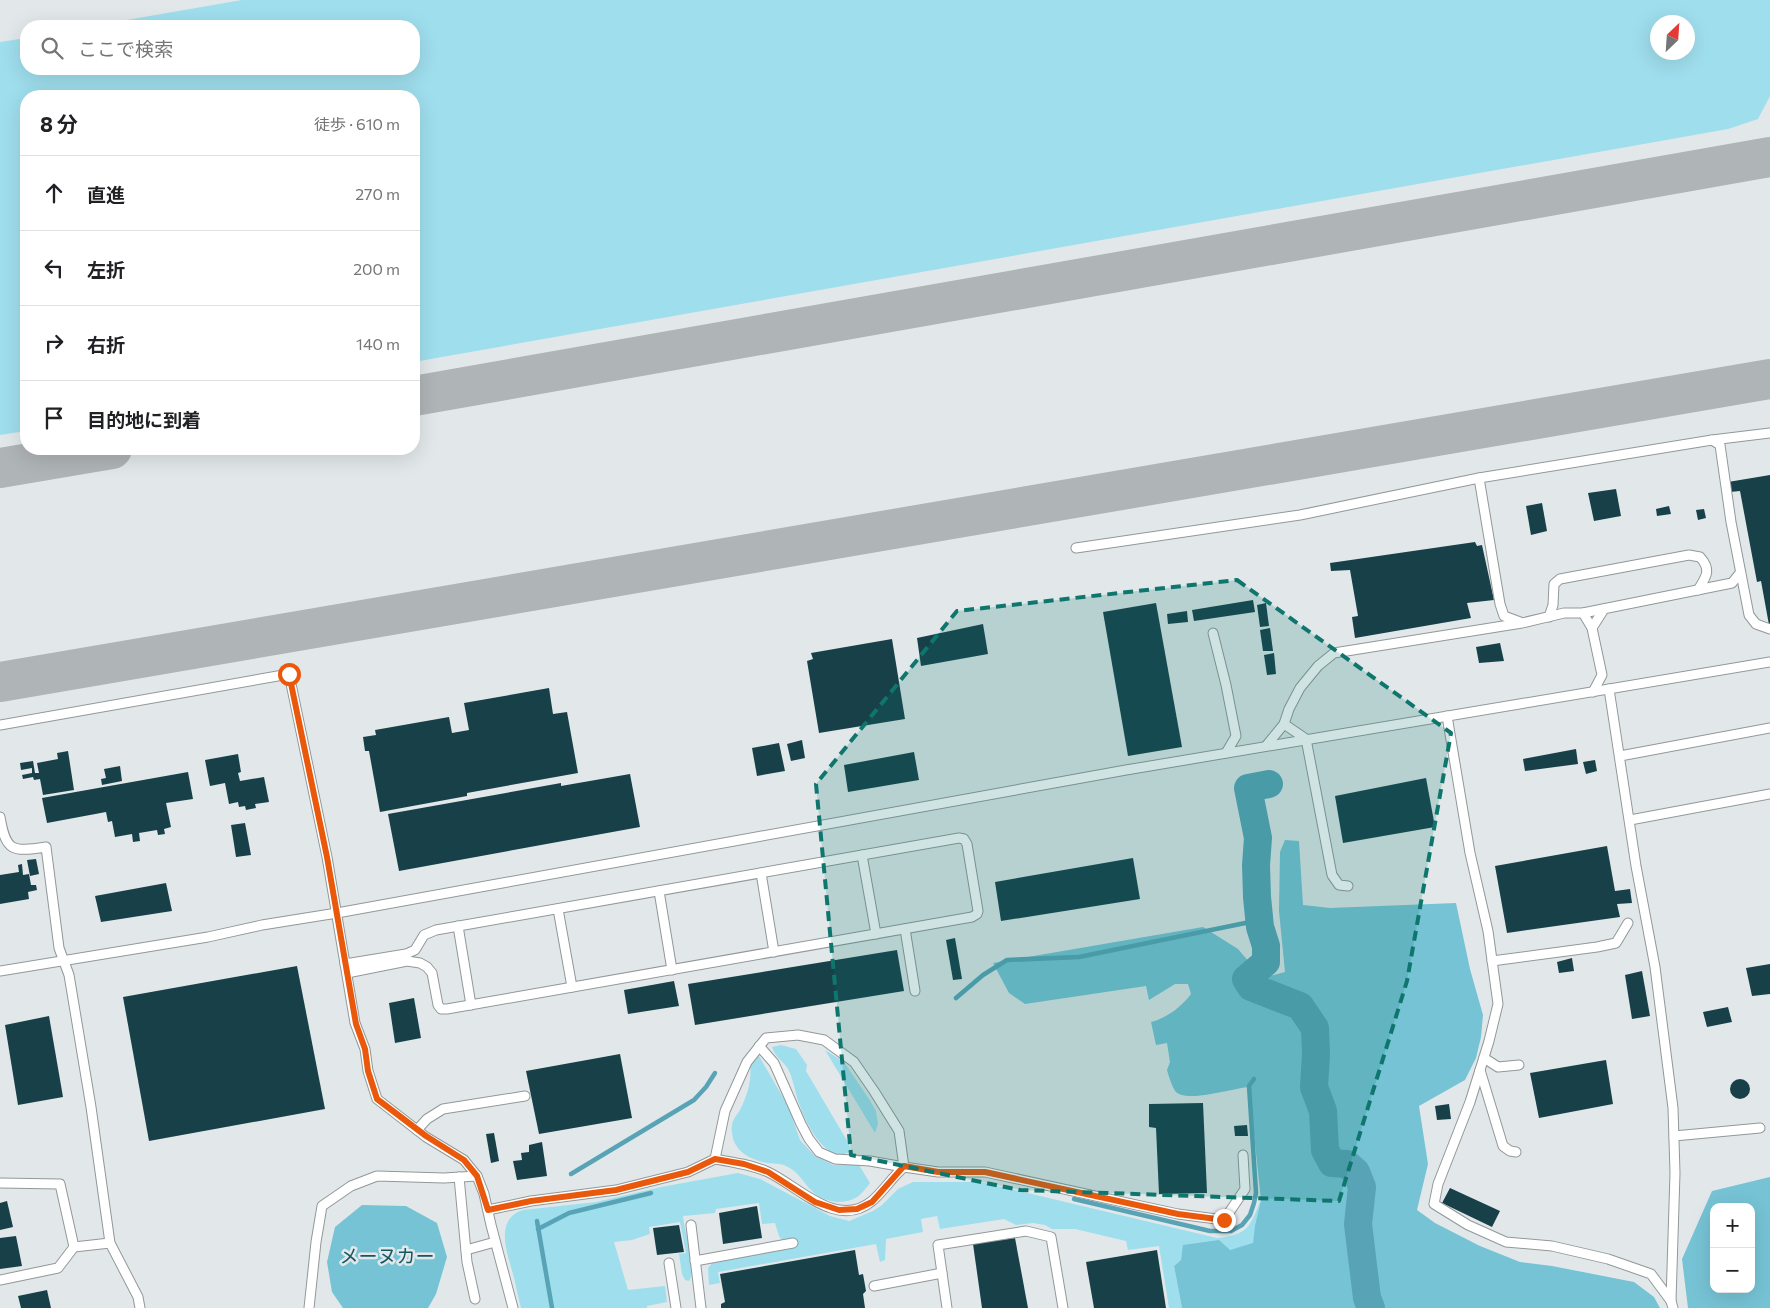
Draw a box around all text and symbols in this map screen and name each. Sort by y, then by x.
north arrow [1650,15,1695,60]
search box [20,20,420,75]
icon: search [38,34,66,62]
text: ここで検索 [78,37,173,60]
text: 8 分 [40,111,78,136]
text: 徒歩 · 610 m [314,114,400,133]
icon: ahead [40,179,68,207]
text: 直進 [87,183,125,206]
text: 270 m [355,184,400,203]
icon: left [40,254,68,282]
text: 左折 [87,258,125,281]
text: 200 m [353,259,400,278]
icon: right [40,329,68,357]
text: 右折 [87,333,125,356]
text: 140 m [356,334,400,353]
icon: arrive [40,404,68,432]
text: 目的地に到着 [87,408,201,431]
route start [278,663,301,686]
map controls [1710,1203,1755,1293]
button: + [1710,1203,1755,1248]
route end [1213,1209,1236,1232]
park label: メーヌカー [339,1244,435,1267]
button: − [1710,1248,1755,1293]

